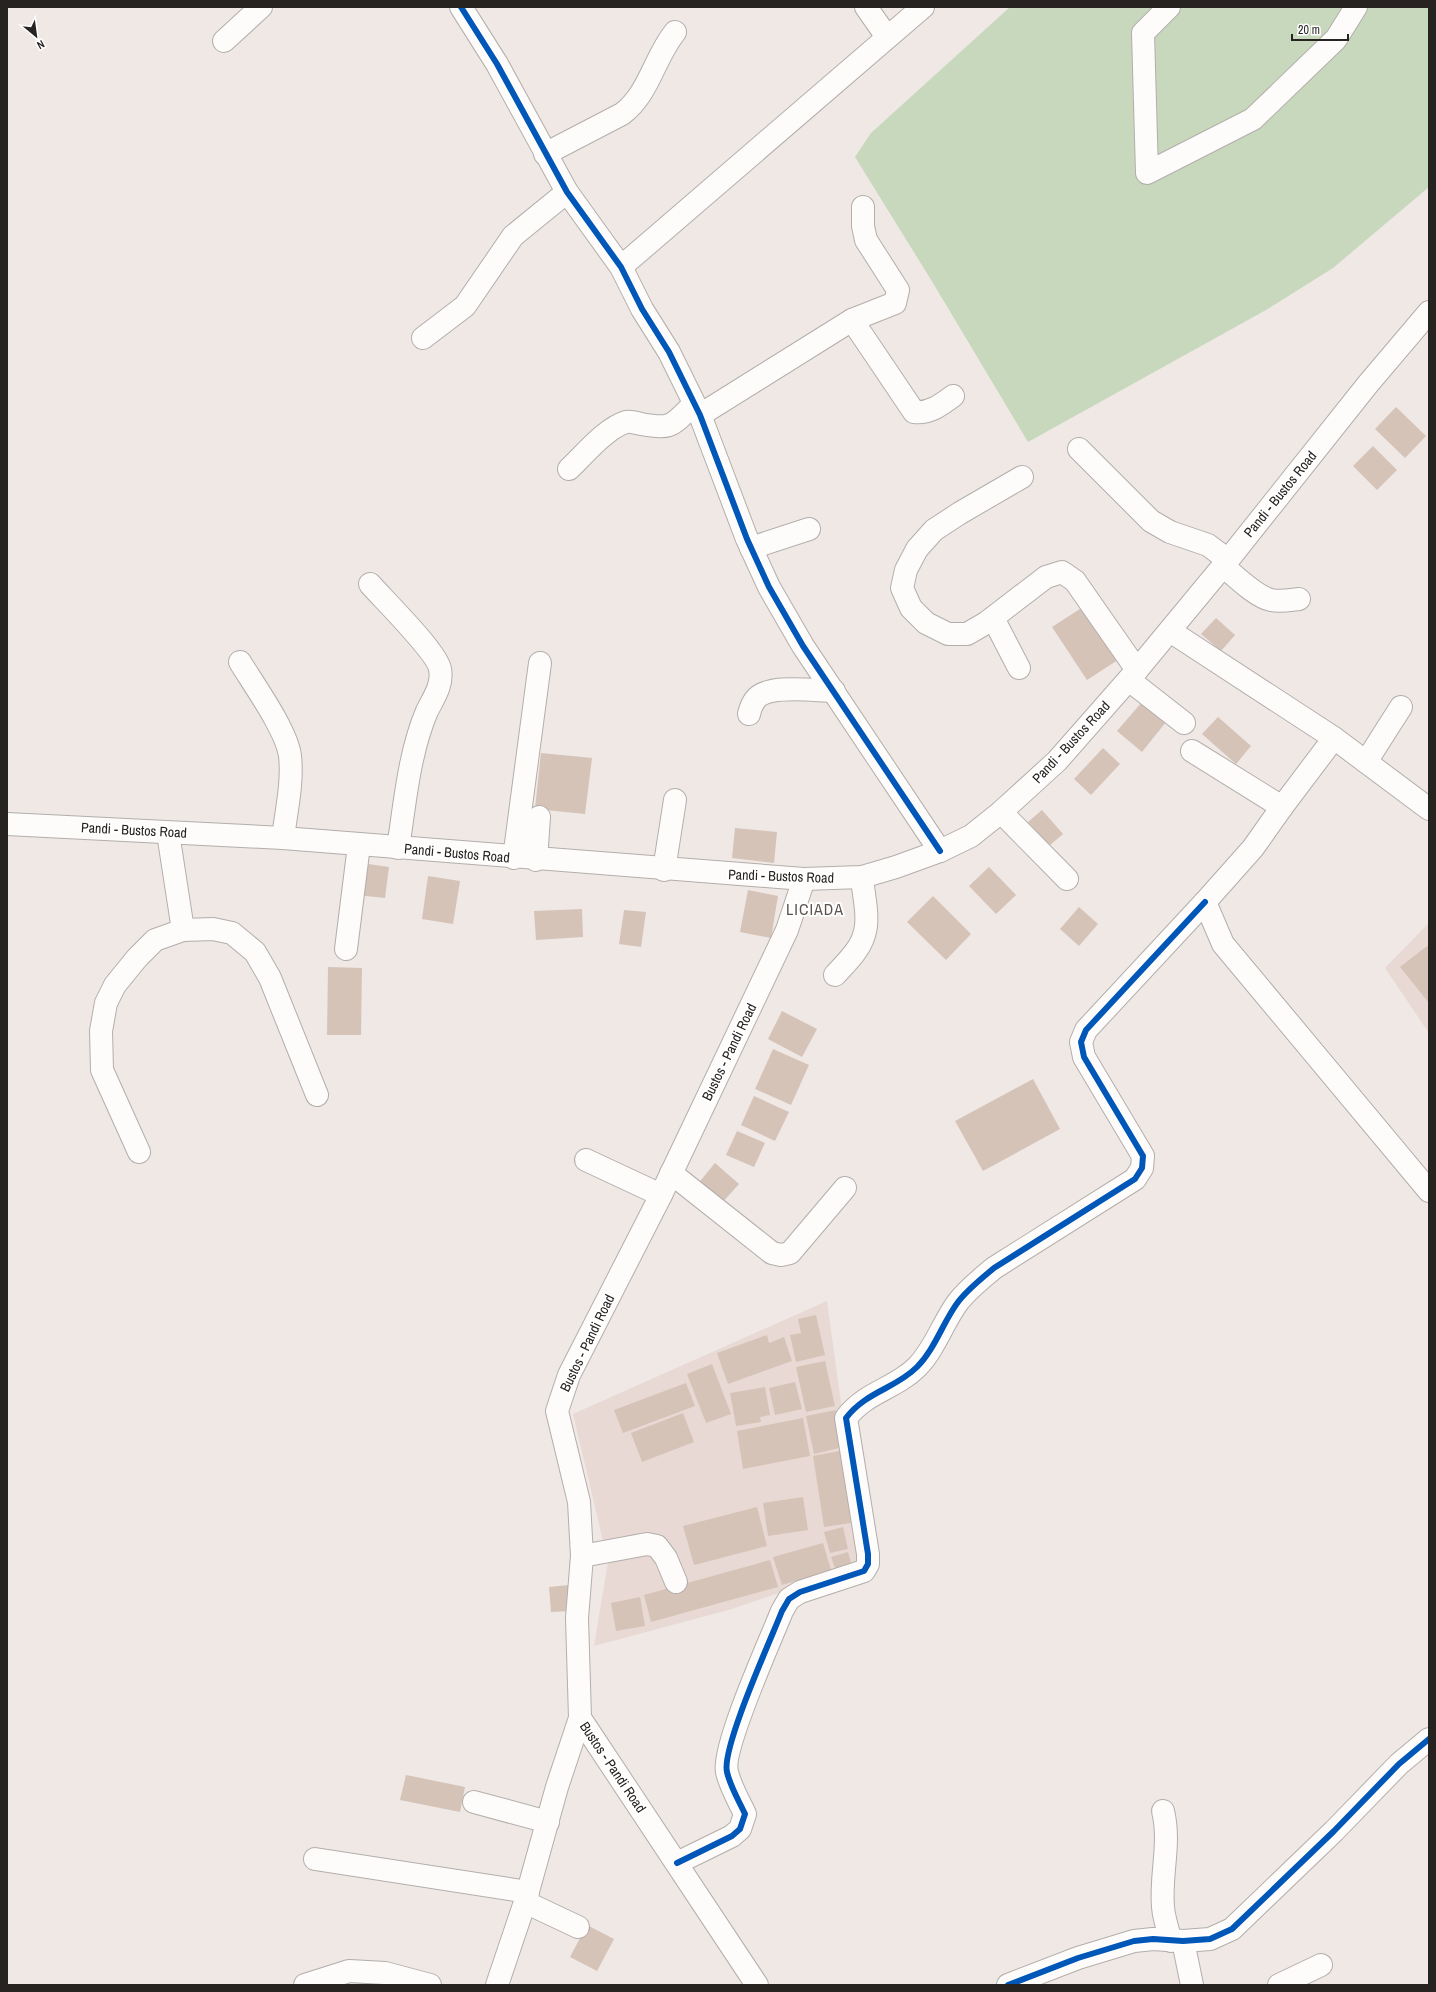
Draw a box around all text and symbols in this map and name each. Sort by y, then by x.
north arrow [16,16,56,56]
scale bar [1292,16,1348,42]
text: 20 m [1298,22,1320,38]
text: N [35,37,47,52]
street label: Pandi - Bustos Road [1240,447,1320,541]
street label: Pandi - Bustos Road [1028,697,1114,787]
street label: Pandi - Bustos Road [81,818,187,842]
street label: Pandi - Bustos Road [403,839,511,867]
street label: Pandi - Bustos Road [728,865,834,887]
district label: LICIADA [786,898,844,920]
street label: Bustos - Pandi Road [698,1000,760,1104]
street label: Bustos - Pandi Road [556,1291,618,1395]
street label: Bustos - Pandi Road [576,1718,650,1816]

